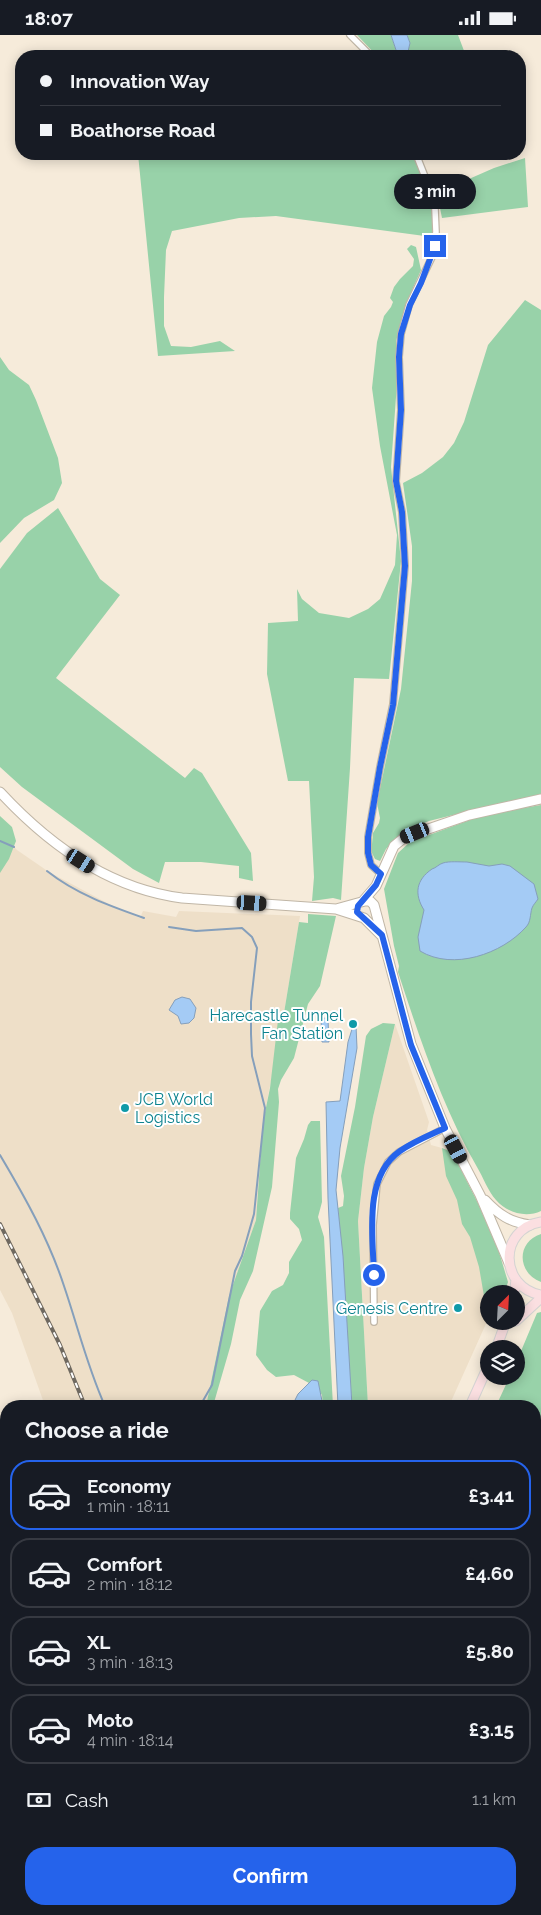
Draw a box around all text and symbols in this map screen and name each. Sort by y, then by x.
text: 18:07 [25,7,73,29]
text: Innovation Way [70,70,209,92]
text: Boathorse Road [70,119,215,141]
callout: 3 min [394,173,476,209]
text: 3 min [414,182,456,201]
route end [424,235,446,257]
car [398,820,431,846]
car [64,847,97,875]
car [236,895,267,911]
place label: Harecastle Tunnel Fan Station [210,1006,344,1043]
marker: Harecastle Tunnel Fan Station [347,1018,359,1030]
place label: JCB World Logistics [135,1090,213,1127]
marker: JCB World Logistics [119,1102,131,1114]
car [442,1132,469,1166]
route start [363,1264,385,1286]
north arrow [480,1285,525,1330]
map controls [480,1285,525,1385]
place label: Genesis Centre [336,1299,448,1318]
marker: Genesis Centre [452,1302,464,1314]
button: layers [480,1340,525,1385]
text: Choose a ride [25,1417,169,1443]
icon: car [27,1473,72,1518]
text: Economy [87,1475,171,1497]
text: £3.41 [469,1484,514,1506]
text: 1 min · 18:11 [87,1497,170,1516]
icon: car [27,1551,72,1596]
text: Comfort [87,1553,162,1575]
text: £4.60 [465,1562,514,1584]
text: 2 min · 18:12 [87,1575,173,1594]
icon: car [27,1629,72,1674]
text: XL [87,1631,110,1653]
text: £5.80 [466,1640,514,1662]
text: 3 min · 18:13 [87,1653,173,1672]
icon: car [27,1707,72,1752]
text: Moto [87,1709,133,1731]
text: £3.15 [469,1718,514,1740]
text: 4 min · 18:14 [87,1731,173,1750]
icon: cash [25,1786,53,1814]
text: Cash [65,1789,109,1811]
text: 1.1 km [472,1790,516,1809]
button: Confirm [25,1847,516,1905]

